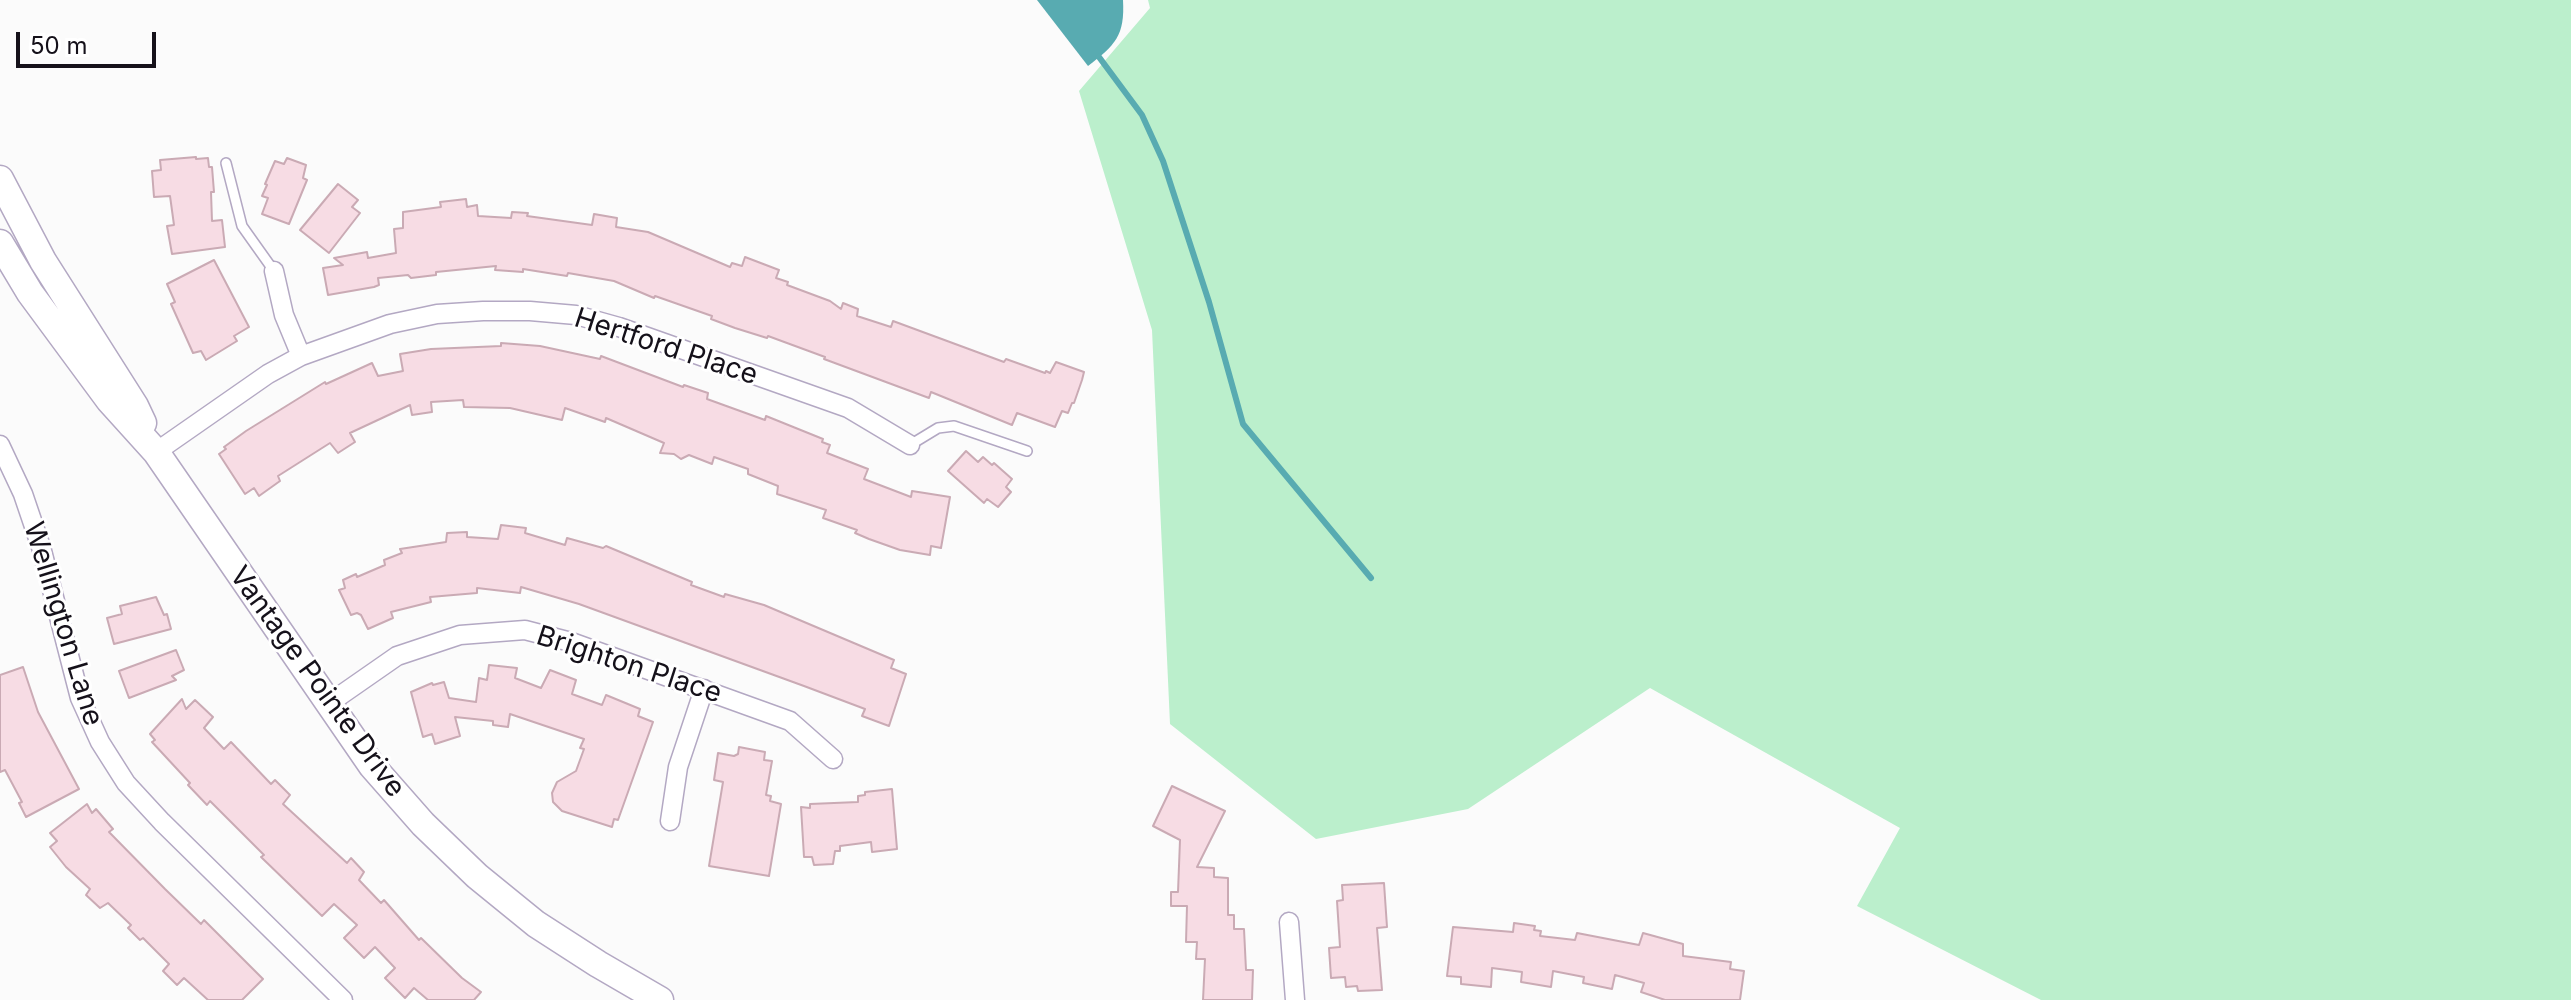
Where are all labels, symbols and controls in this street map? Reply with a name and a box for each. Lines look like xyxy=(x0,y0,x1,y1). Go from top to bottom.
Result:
scale bar xyxy=(20,16,160,66)
text: 50 m xyxy=(30,31,88,60)
street label: Hertford Place xyxy=(570,302,762,392)
street label: Wellington Lane xyxy=(16,518,110,730)
street label: Vantage Pointe Drive xyxy=(222,560,412,804)
street label: Brighton Place xyxy=(532,619,726,711)

